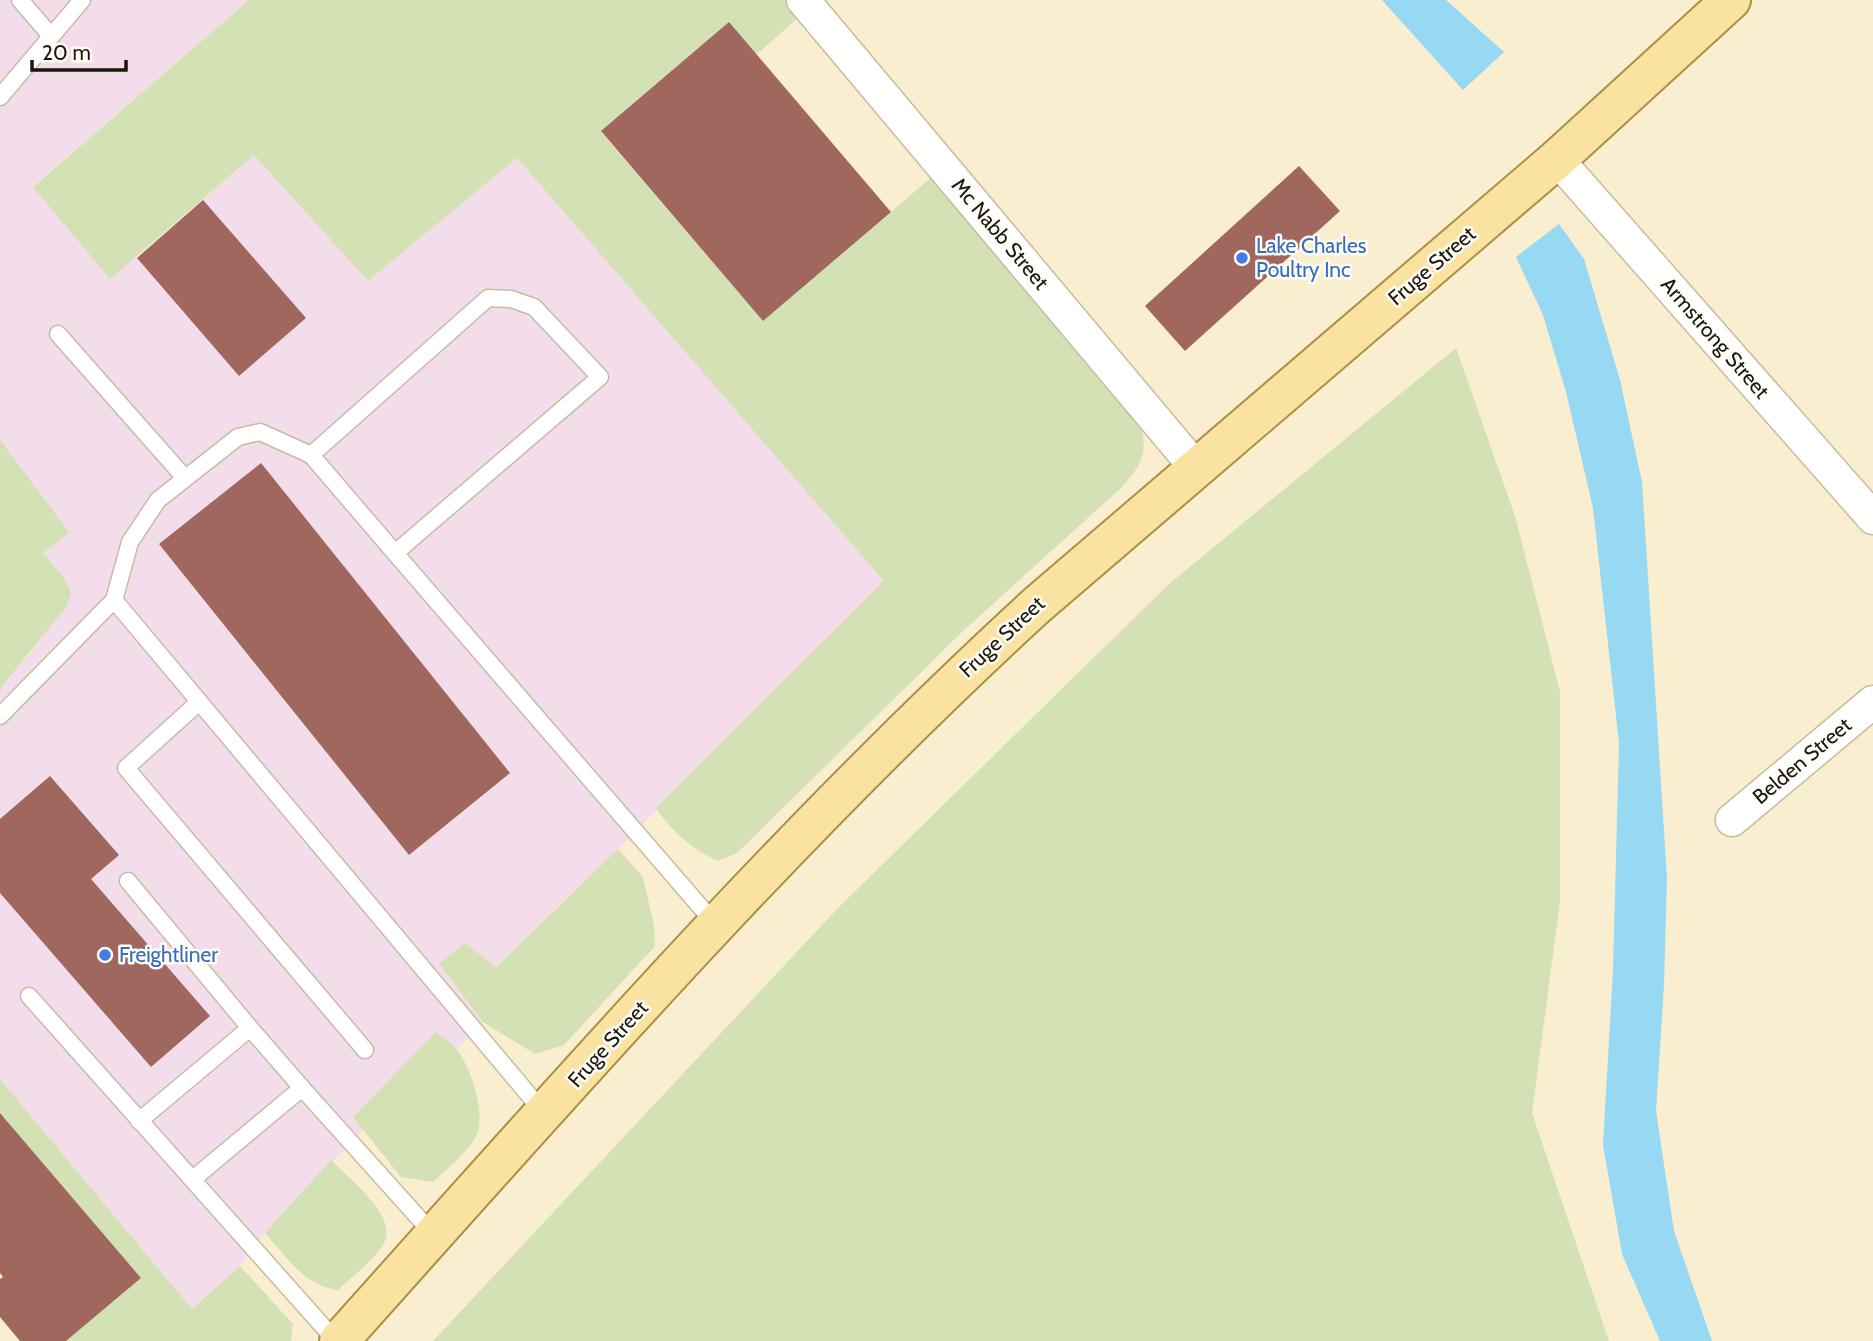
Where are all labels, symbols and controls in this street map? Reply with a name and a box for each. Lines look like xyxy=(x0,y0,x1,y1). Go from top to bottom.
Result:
scale bar xyxy=(32,28,126,72)
text: 20 m xyxy=(42,40,91,65)
street label: Mc Nabb Street xyxy=(947,173,1054,294)
street label: Fruge Street xyxy=(1383,221,1480,310)
place label: Lake Charles Poultry Inc xyxy=(1256,233,1367,282)
marker: Lake Charles Poultry Inc xyxy=(1234,250,1250,266)
street label: Armstrong Street xyxy=(1656,272,1775,403)
street label: Fruge Street xyxy=(954,591,1050,682)
street label: Belden Street xyxy=(1747,712,1856,809)
place label: Freightliner xyxy=(119,942,218,967)
marker: Freightliner xyxy=(97,947,113,963)
street label: Fruge Street xyxy=(562,995,653,1092)

